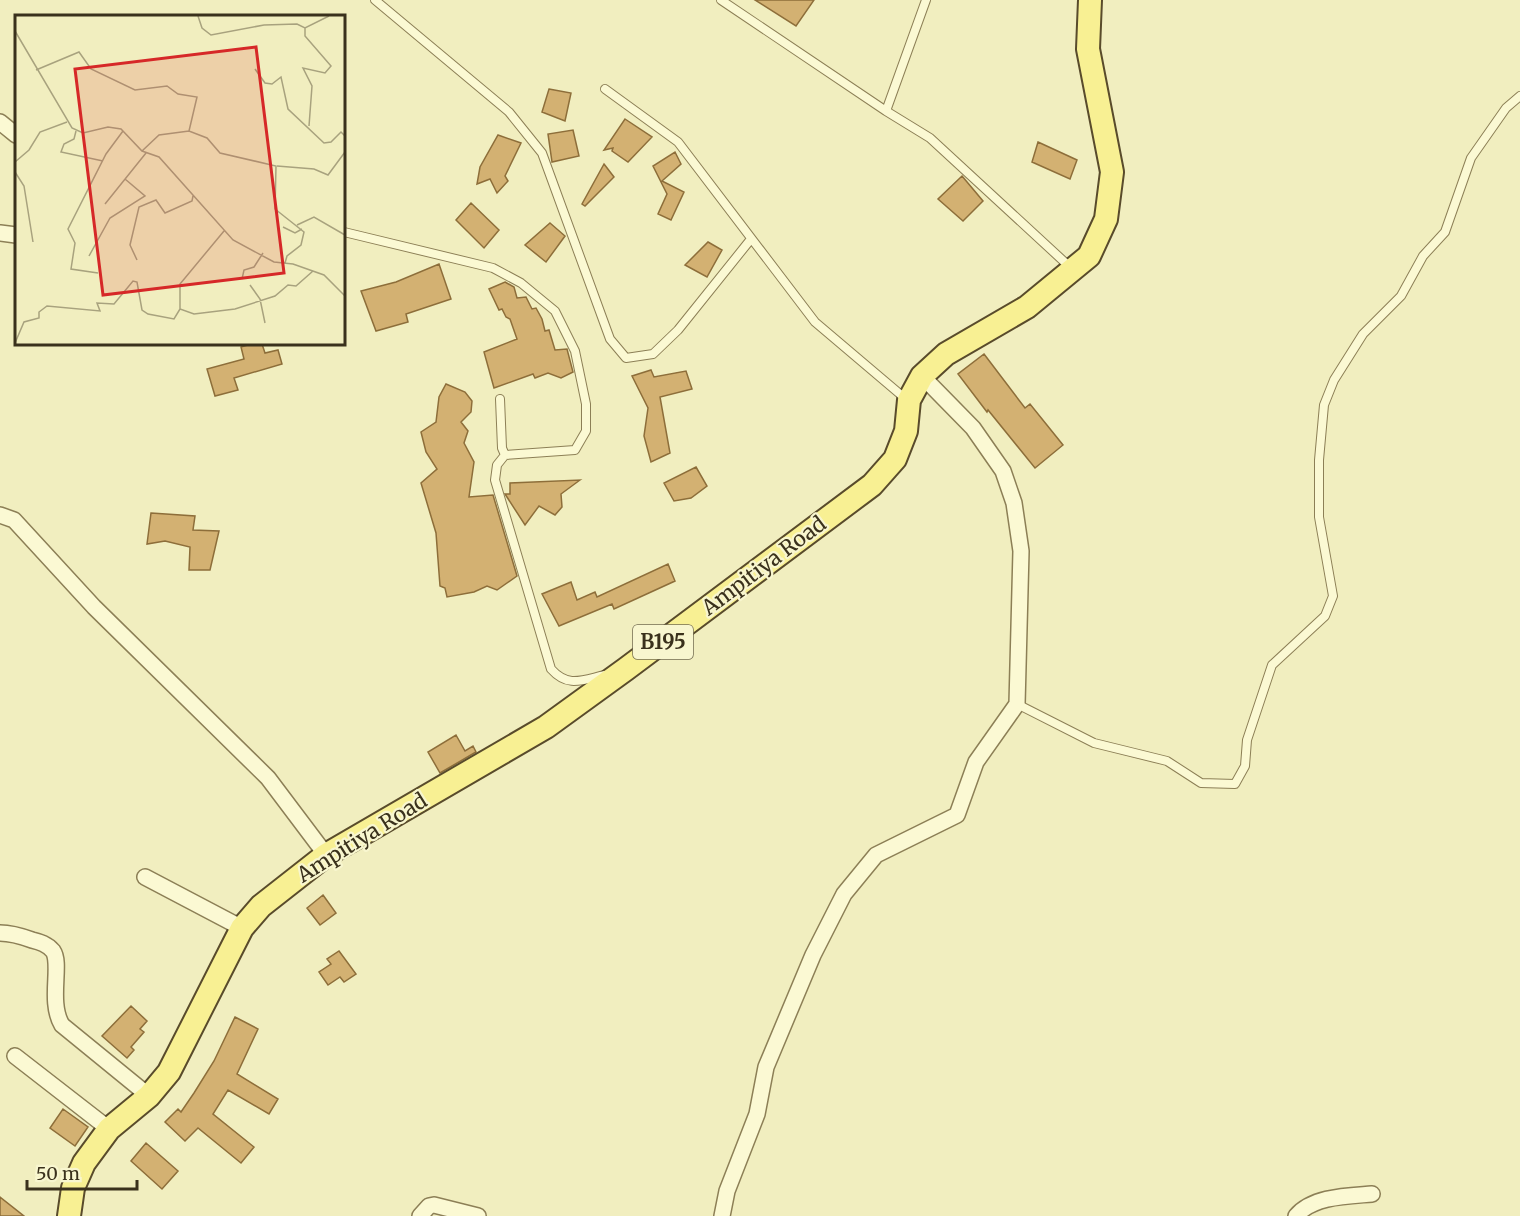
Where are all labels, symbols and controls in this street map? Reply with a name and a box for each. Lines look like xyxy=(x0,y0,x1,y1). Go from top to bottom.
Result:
inset map xyxy=(15,15,345,345)
street label: Ampitiya Road xyxy=(695,510,831,622)
road number: B195 xyxy=(633,625,693,659)
street label: Ampitiya Road xyxy=(291,787,432,889)
scale bar xyxy=(27,1153,136,1191)
text: 50 m xyxy=(36,1162,80,1185)

